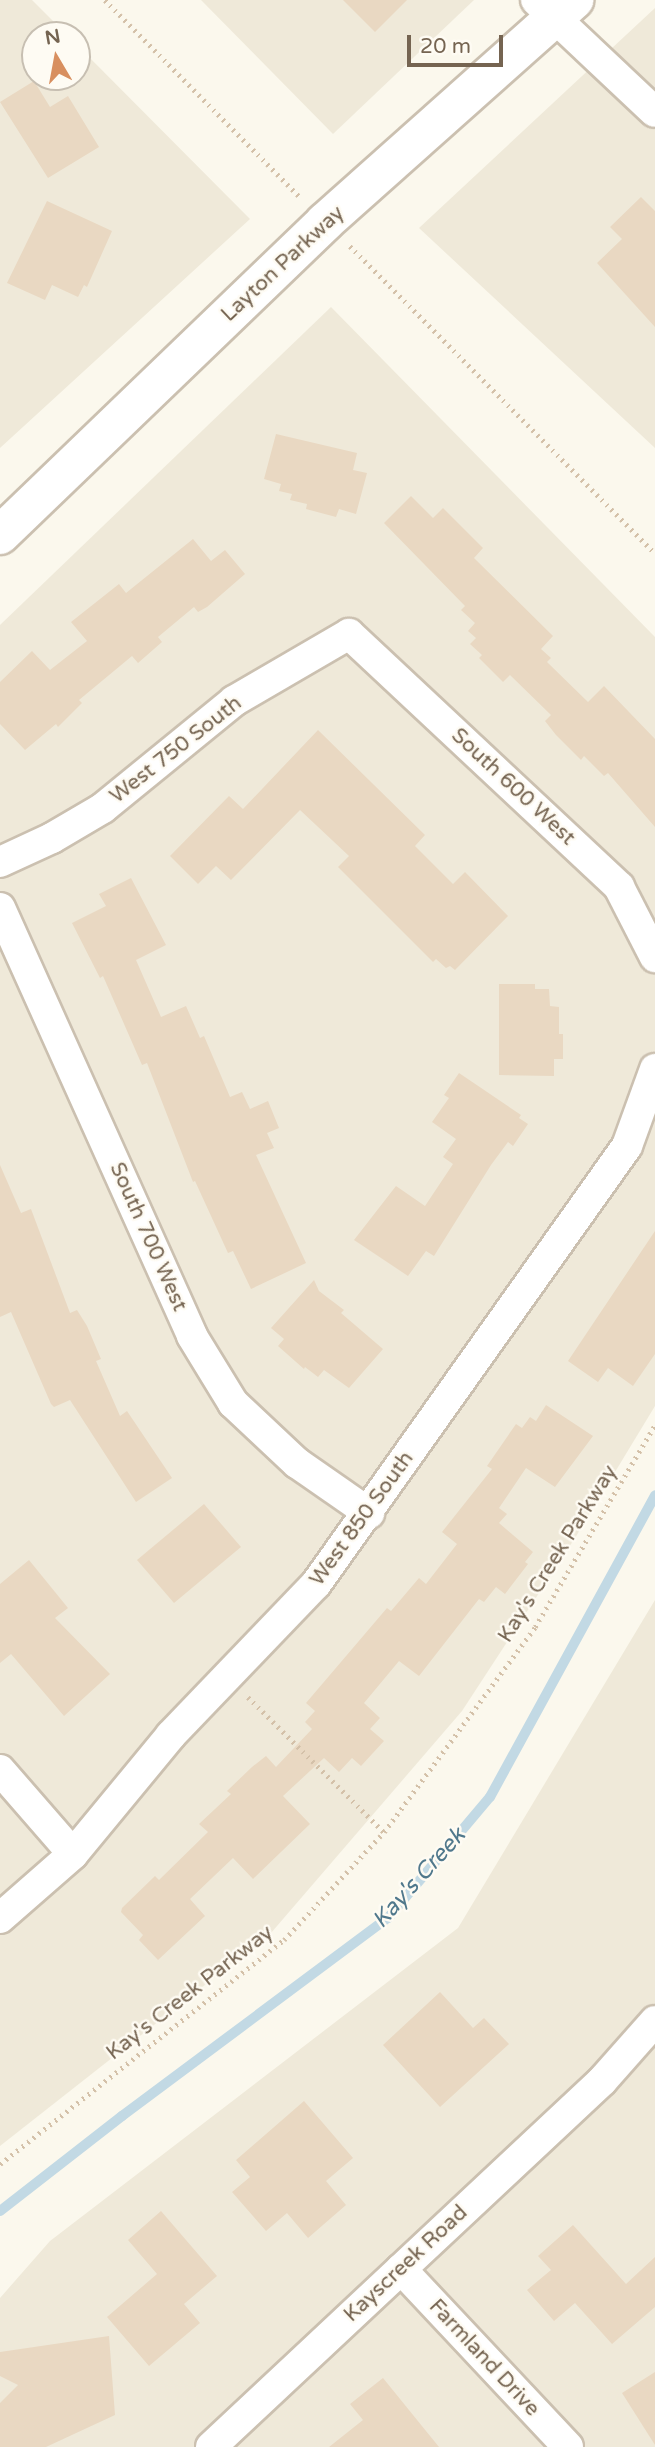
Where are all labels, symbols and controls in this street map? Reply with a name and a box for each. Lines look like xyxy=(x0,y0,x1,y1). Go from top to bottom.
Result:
north arrow xyxy=(21,21,91,91)
scale bar xyxy=(410,21,506,65)
text: N xyxy=(43,25,62,49)
text: 20 m xyxy=(420,34,471,59)
street label: Layton Parkway xyxy=(216,201,350,327)
street label: West 750 South xyxy=(105,691,247,809)
street label: South 600 West xyxy=(446,723,580,851)
street label: South 700 West xyxy=(104,1159,192,1315)
street label: West 850 South xyxy=(305,1447,419,1591)
street label: Kay's Creek Parkway xyxy=(493,1461,623,1647)
water label: Kay's Creek xyxy=(367,1822,471,1934)
street label: Kay's Creek Parkway xyxy=(102,1920,278,2066)
street label: Kayscreek Road xyxy=(339,2200,473,2328)
street label: Farmland Drive xyxy=(423,2294,545,2422)

